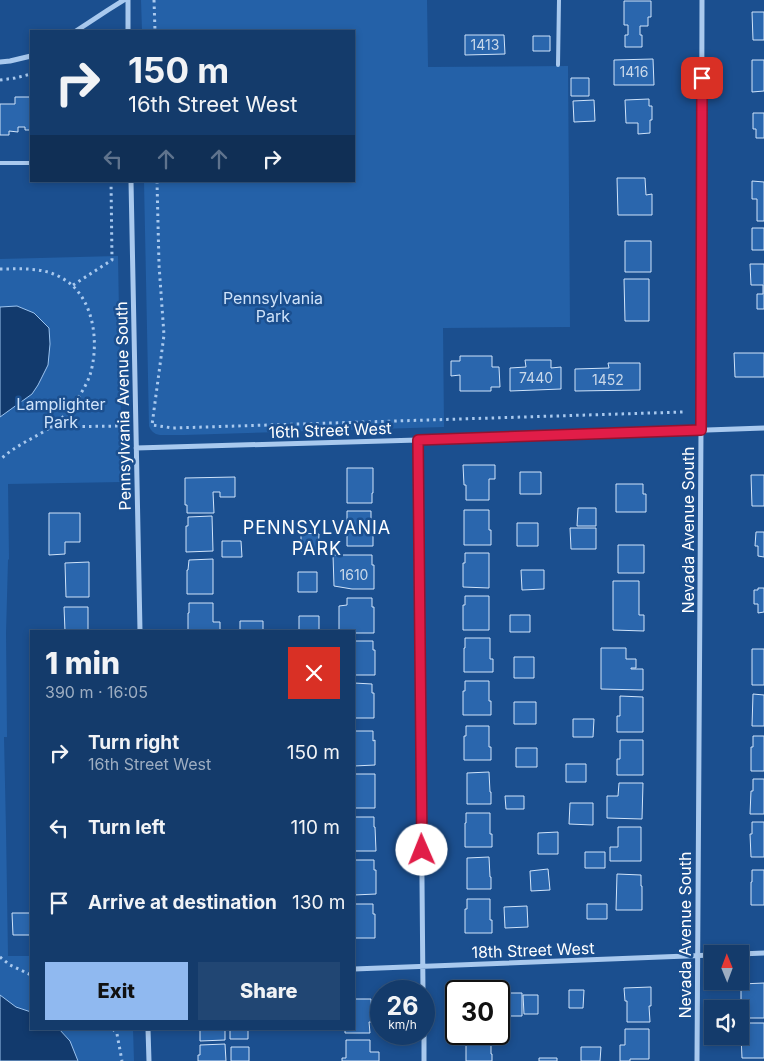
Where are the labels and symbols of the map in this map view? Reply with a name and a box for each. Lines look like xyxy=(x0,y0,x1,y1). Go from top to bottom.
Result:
house number: 1413 xyxy=(471,36,499,53)
pin xyxy=(681,57,723,99)
house number: 1416 xyxy=(620,63,648,80)
park label: Pennsylvania Park xyxy=(223,288,323,326)
street label: Pennsylvania Avenue South xyxy=(111,301,135,511)
house number: 7440 xyxy=(519,369,553,386)
house number: 1452 xyxy=(592,371,624,388)
park label: Lamplighter Park xyxy=(16,394,106,432)
street label: 16th Street West xyxy=(268,418,392,442)
street label: Nevada Avenue South xyxy=(678,447,698,613)
district label: PENNSYLVANIA PARK xyxy=(243,517,391,559)
house number: 1610 xyxy=(340,566,368,583)
position arrow xyxy=(395,823,447,875)
street label: Nevada Avenue South xyxy=(675,852,695,1018)
street label: 18th Street West xyxy=(471,938,595,962)
north arrow xyxy=(704,945,749,990)
speed limit sign: 30 xyxy=(445,980,510,1045)

